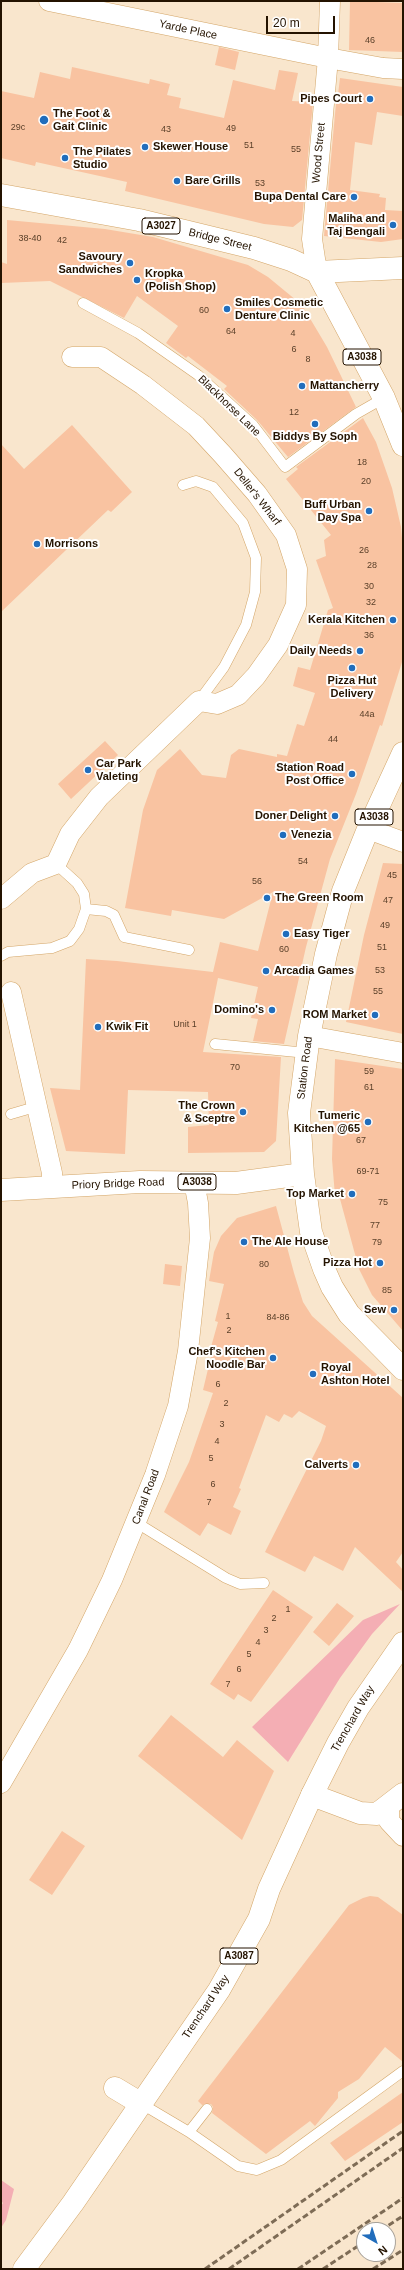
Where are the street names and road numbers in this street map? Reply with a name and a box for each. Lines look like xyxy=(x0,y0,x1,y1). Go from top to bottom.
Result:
street label: Yarde Place xyxy=(158,17,218,43)
street label: Wood Street xyxy=(310,122,328,184)
road number: A3027 xyxy=(142,218,180,234)
street label: Bridge Street xyxy=(187,226,253,254)
road number: A3038 xyxy=(343,349,381,365)
street label: Blackhorse Lane xyxy=(195,373,263,439)
street label: Deller's Wharf xyxy=(231,466,283,528)
road number: A3038 xyxy=(355,809,393,825)
street label: Station Road xyxy=(295,1036,315,1100)
road number: A3038 xyxy=(178,1174,216,1190)
street label: Priory Bridge Road xyxy=(71,1176,165,1192)
street label: Canal Road xyxy=(129,1468,163,1526)
street label: Trenchard Way xyxy=(329,1683,377,1755)
road number: A3087 xyxy=(220,1948,258,1964)
street label: Trenchard Way xyxy=(180,1972,232,2042)

